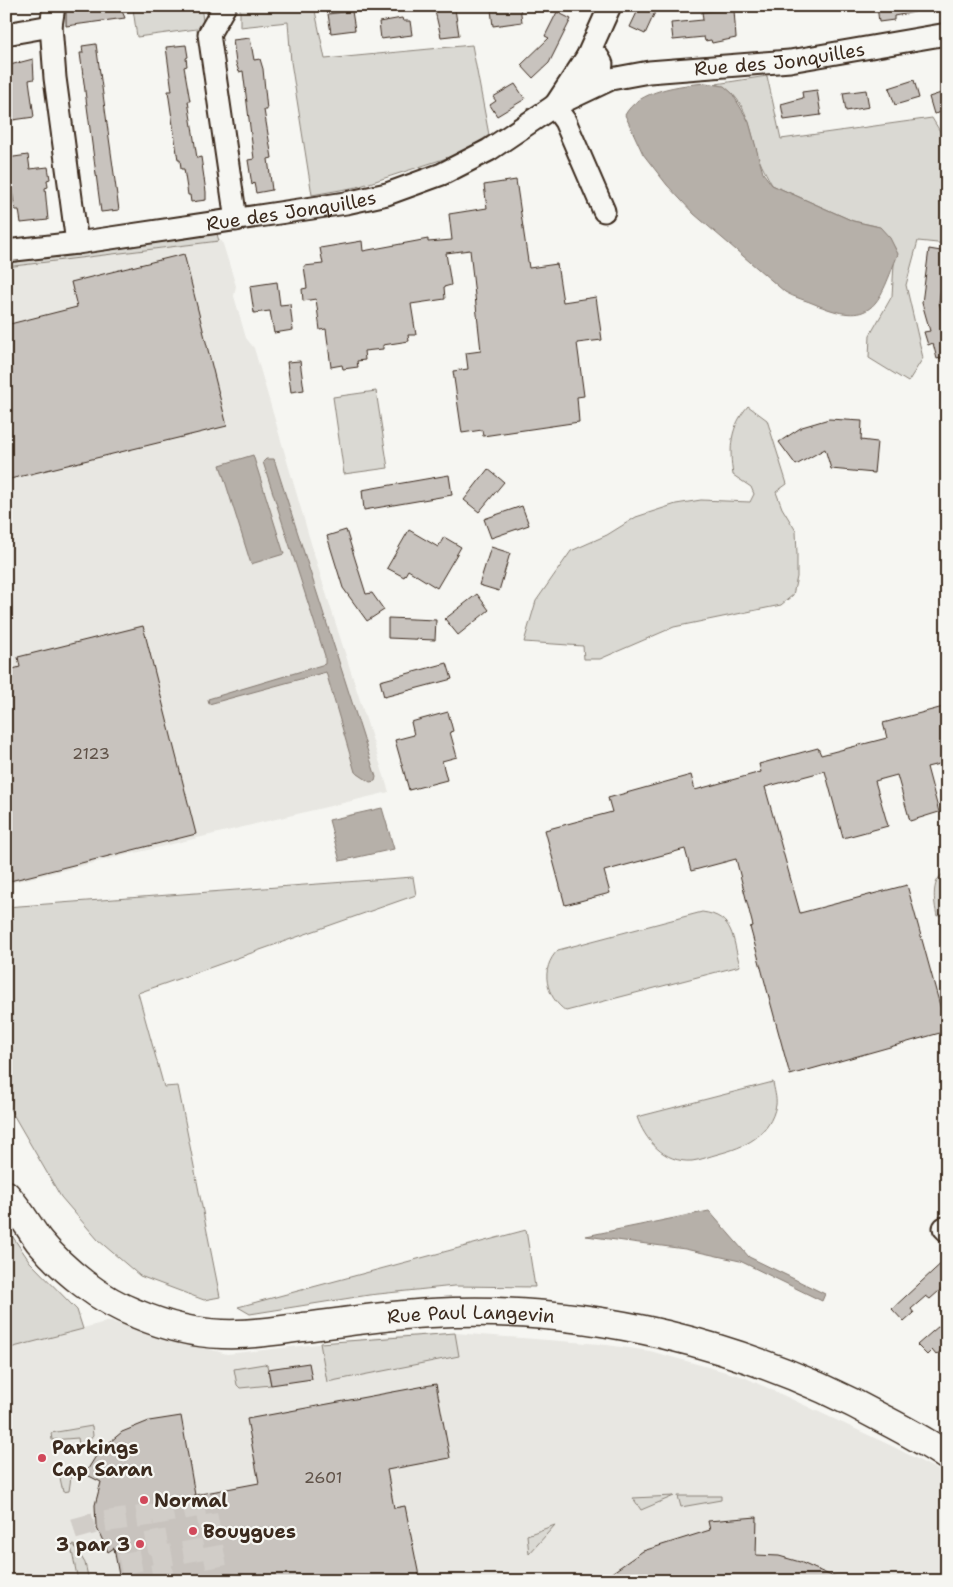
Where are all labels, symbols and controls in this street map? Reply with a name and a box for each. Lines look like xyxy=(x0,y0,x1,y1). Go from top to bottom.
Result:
street label: Rue des Jonquilles xyxy=(693,36,867,81)
street label: Rue des Jonquilles xyxy=(204,185,379,237)
house number: 2123 xyxy=(72,743,110,764)
street label: Rue Paul Langevin xyxy=(386,1300,556,1329)
place label: Parkings Cap Saran xyxy=(52,1435,153,1482)
marker: Parkings Cap Saran xyxy=(36,1452,48,1464)
house number: 2601 xyxy=(304,1467,342,1488)
place label: Normal xyxy=(154,1488,228,1513)
marker: Normal xyxy=(138,1494,150,1506)
place label: Bouygues xyxy=(203,1519,296,1544)
marker: Bouygues xyxy=(187,1525,199,1537)
place label: 3 par 3 xyxy=(56,1532,130,1557)
marker: 3 par 3 xyxy=(134,1538,146,1550)

